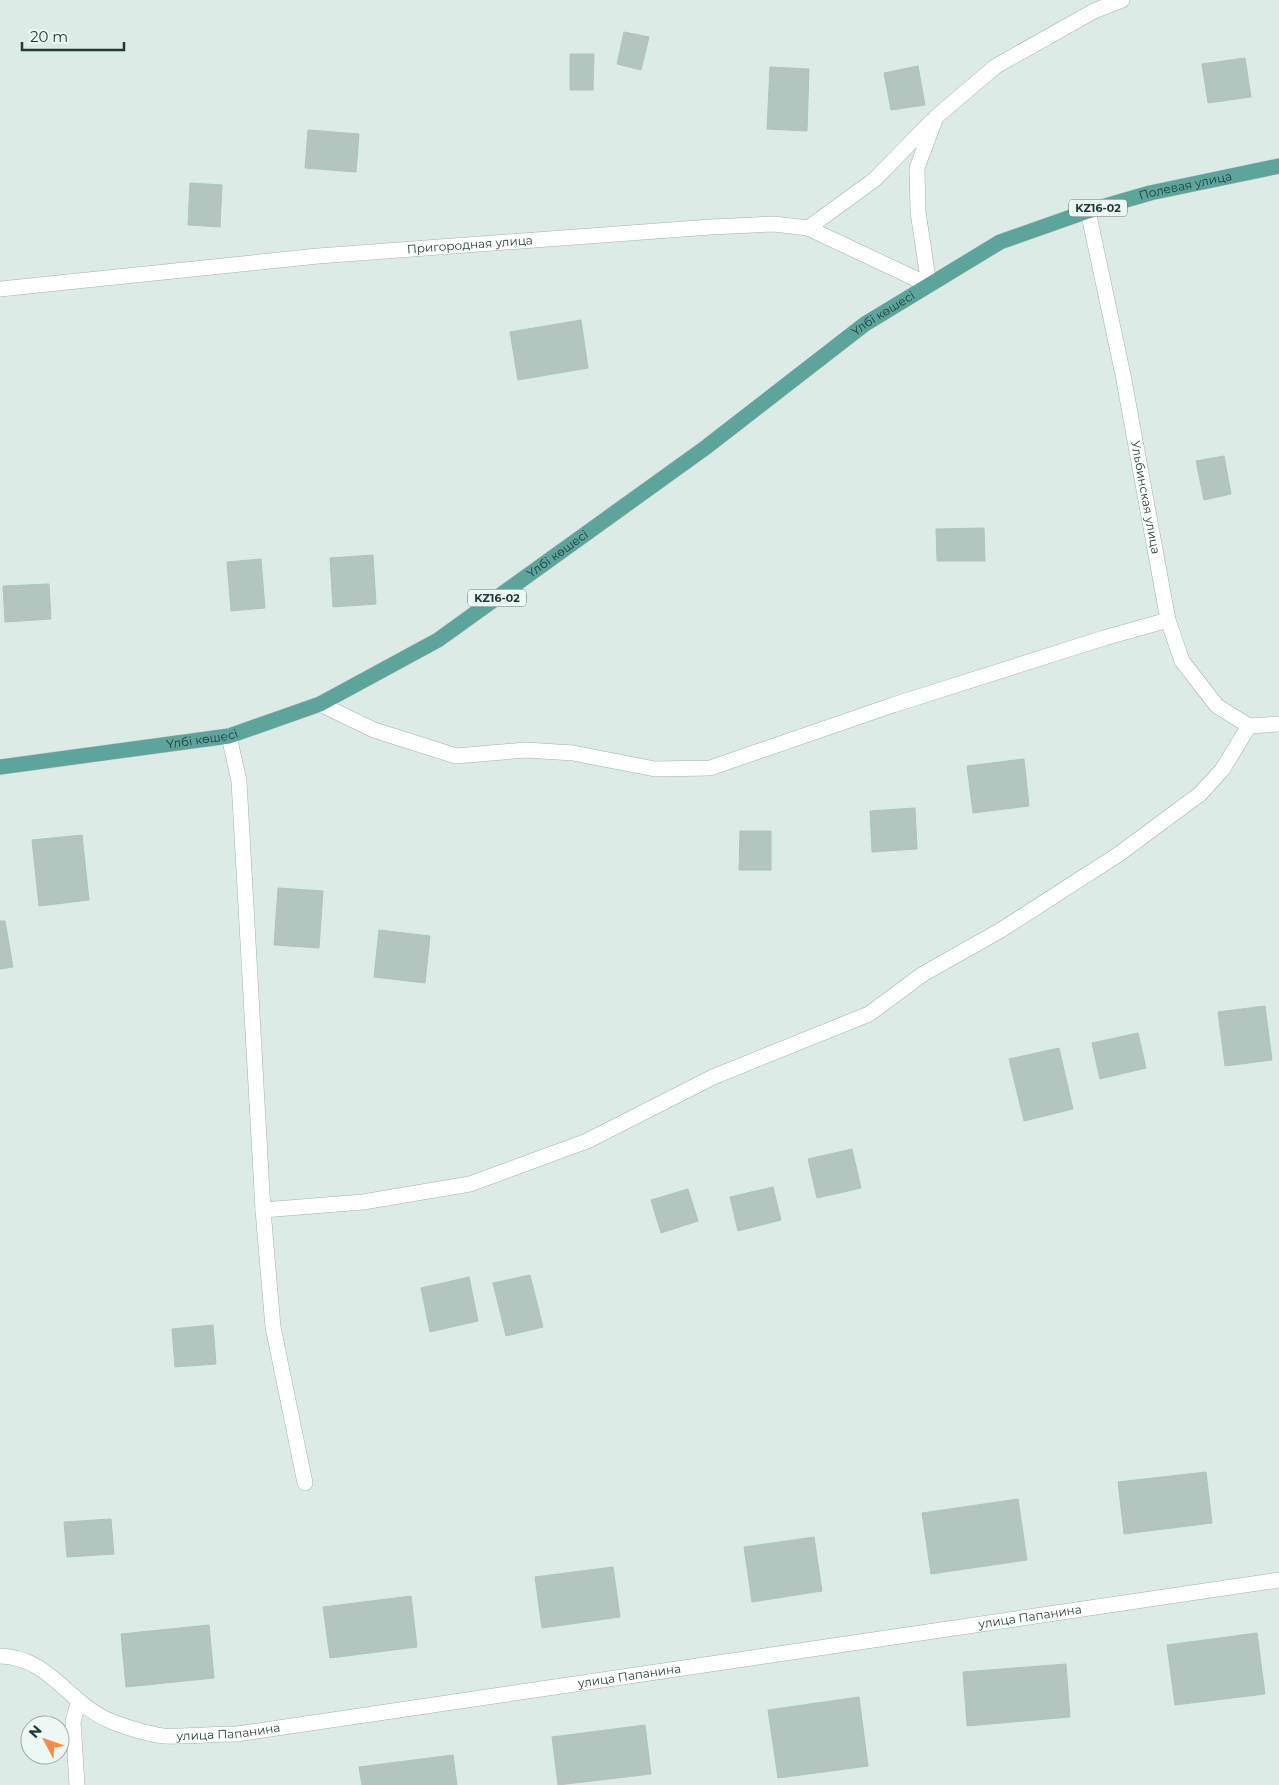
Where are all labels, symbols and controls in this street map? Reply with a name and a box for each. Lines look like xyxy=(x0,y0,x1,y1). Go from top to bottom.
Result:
scale bar xyxy=(22,20,125,52)
text: 20 m xyxy=(30,27,68,46)
street label: Полевая улица xyxy=(1137,168,1233,203)
road number: KZ16-02 xyxy=(1069,200,1127,217)
street label: Пригородная улица xyxy=(406,232,533,256)
street label: Үлбі көшесі xyxy=(848,288,917,339)
street label: Ульбинская улица xyxy=(1128,439,1164,555)
street label: Үлбі көшесі xyxy=(524,527,591,581)
road number: KZ16-02 xyxy=(468,590,526,606)
street label: Үлбі көшесі xyxy=(165,725,240,751)
street label: улица Папанина xyxy=(976,1601,1083,1631)
street label: улица Папанина xyxy=(576,1660,682,1691)
north arrow xyxy=(20,1715,70,1765)
street label: улица Папанина xyxy=(175,1720,281,1743)
text: N xyxy=(25,1721,46,1742)

